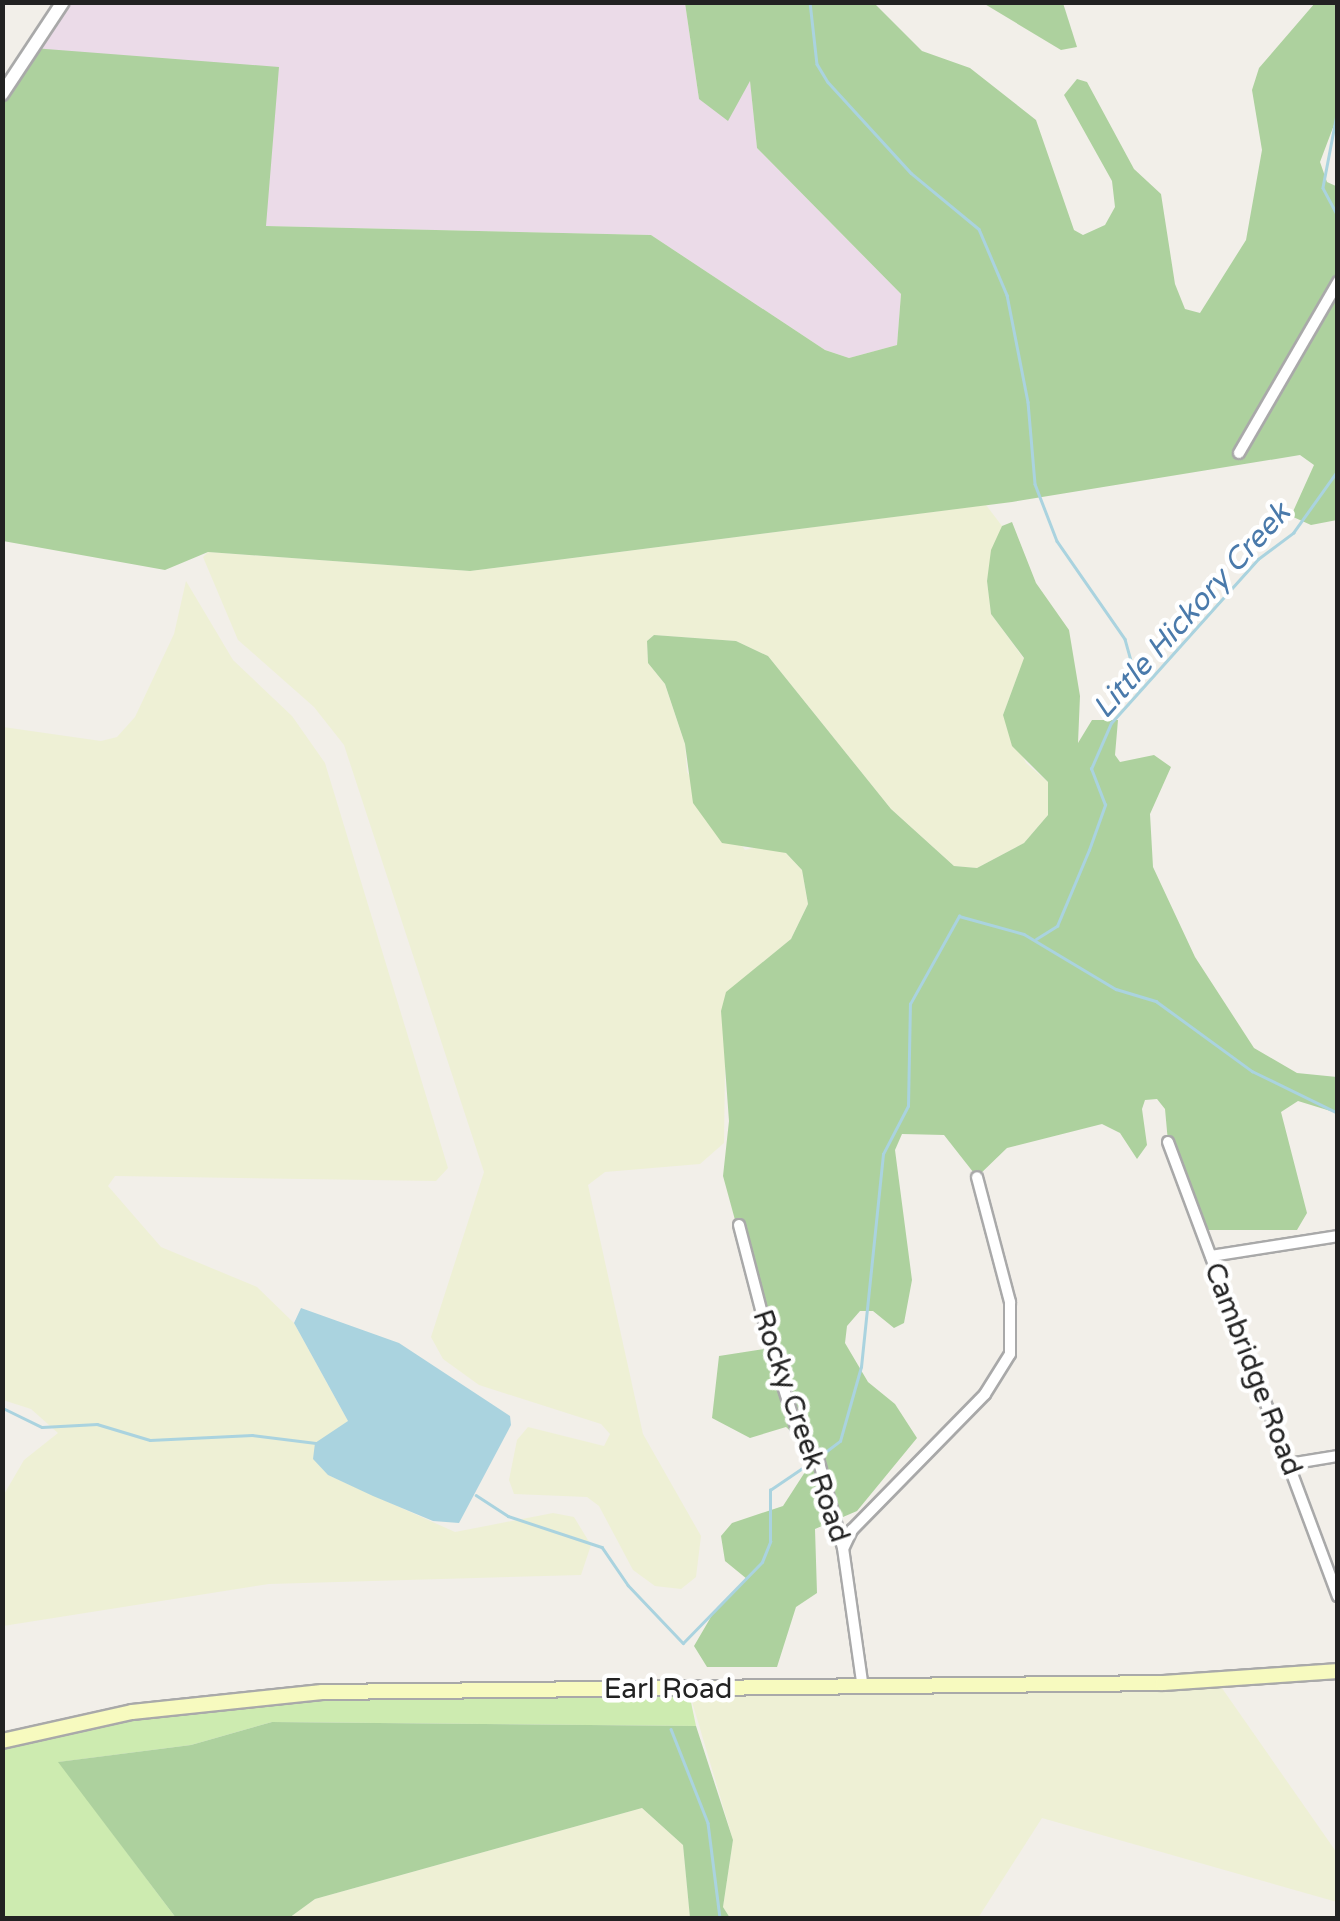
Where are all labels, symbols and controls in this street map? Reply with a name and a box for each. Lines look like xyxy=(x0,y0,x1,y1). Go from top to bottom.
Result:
water label: Little Hickory Creek xyxy=(1086,496,1298,726)
street label: Cambridge Road xyxy=(1197,1258,1309,1480)
street label: Rocky Creek Road xyxy=(745,1305,857,1547)
street label: Earl Road xyxy=(604,1672,732,1706)

